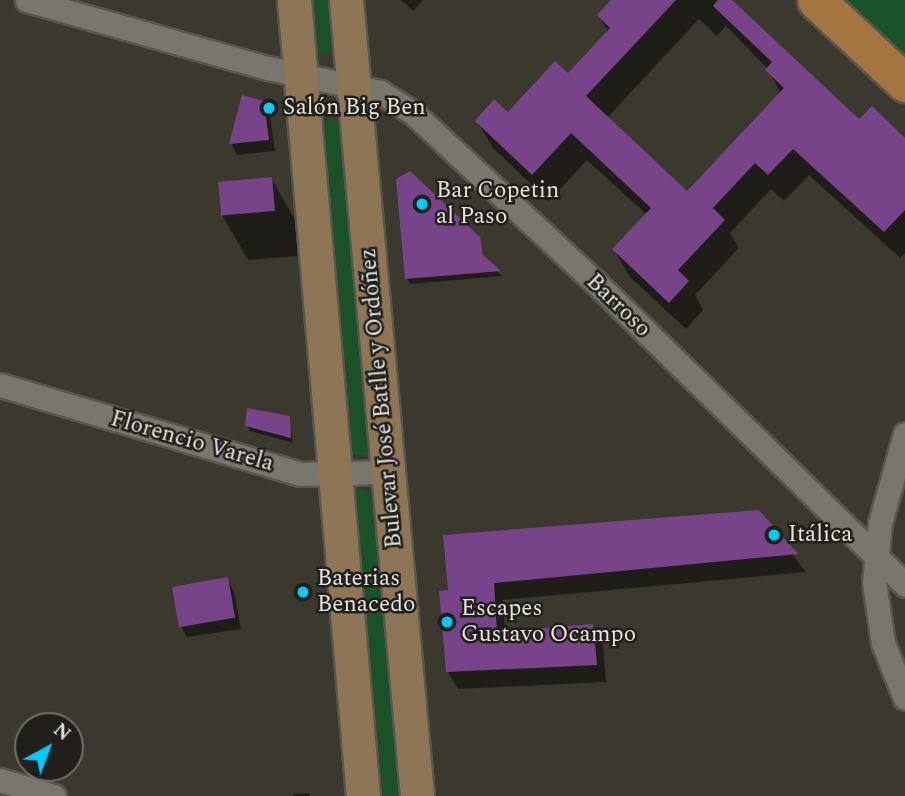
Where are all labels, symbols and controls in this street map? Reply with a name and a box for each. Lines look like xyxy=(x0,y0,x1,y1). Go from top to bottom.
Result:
place label: Salón Big Ben xyxy=(283,94,426,122)
marker: Salón Big Ben xyxy=(261,100,277,116)
place label: Bar Copetin al Paso xyxy=(436,177,559,231)
marker: Bar Copetin al Paso xyxy=(414,196,430,212)
street label: Bulevar José Batlle y Ordóñez xyxy=(355,247,409,549)
street label: Barroso xyxy=(580,268,656,344)
street label: Florencio Varela xyxy=(107,406,277,478)
place label: Itálica xyxy=(788,521,852,549)
marker: Itálica xyxy=(766,527,782,543)
place label: Baterias Benacedo xyxy=(317,565,415,619)
marker: Baterias Benacedo xyxy=(295,584,311,600)
place label: Escapes Gustavo Ocampo xyxy=(461,595,636,649)
marker: Escapes Gustavo Ocampo xyxy=(439,614,455,630)
north arrow xyxy=(14,712,84,782)
text: N xyxy=(46,716,77,748)

